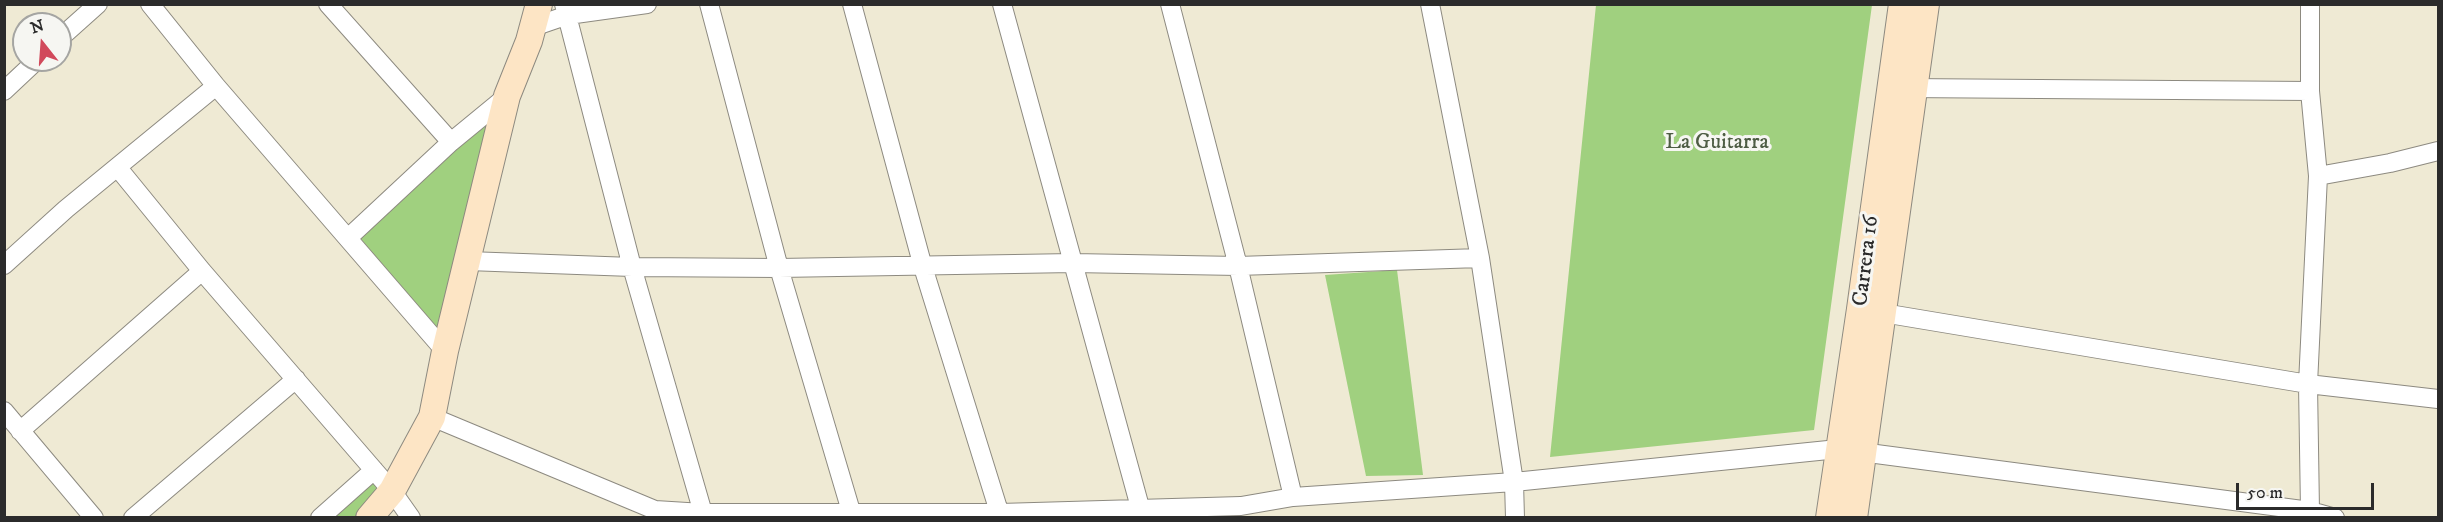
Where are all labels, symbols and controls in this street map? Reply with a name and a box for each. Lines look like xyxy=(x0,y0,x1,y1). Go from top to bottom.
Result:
north arrow xyxy=(12,12,72,72)
text: N xyxy=(28,15,47,38)
park label: La Guitarra xyxy=(1665,130,1769,156)
street label: Carrera 16 xyxy=(1848,214,1886,308)
scale bar xyxy=(2239,471,2377,509)
text: 50 m xyxy=(2247,482,2283,504)

